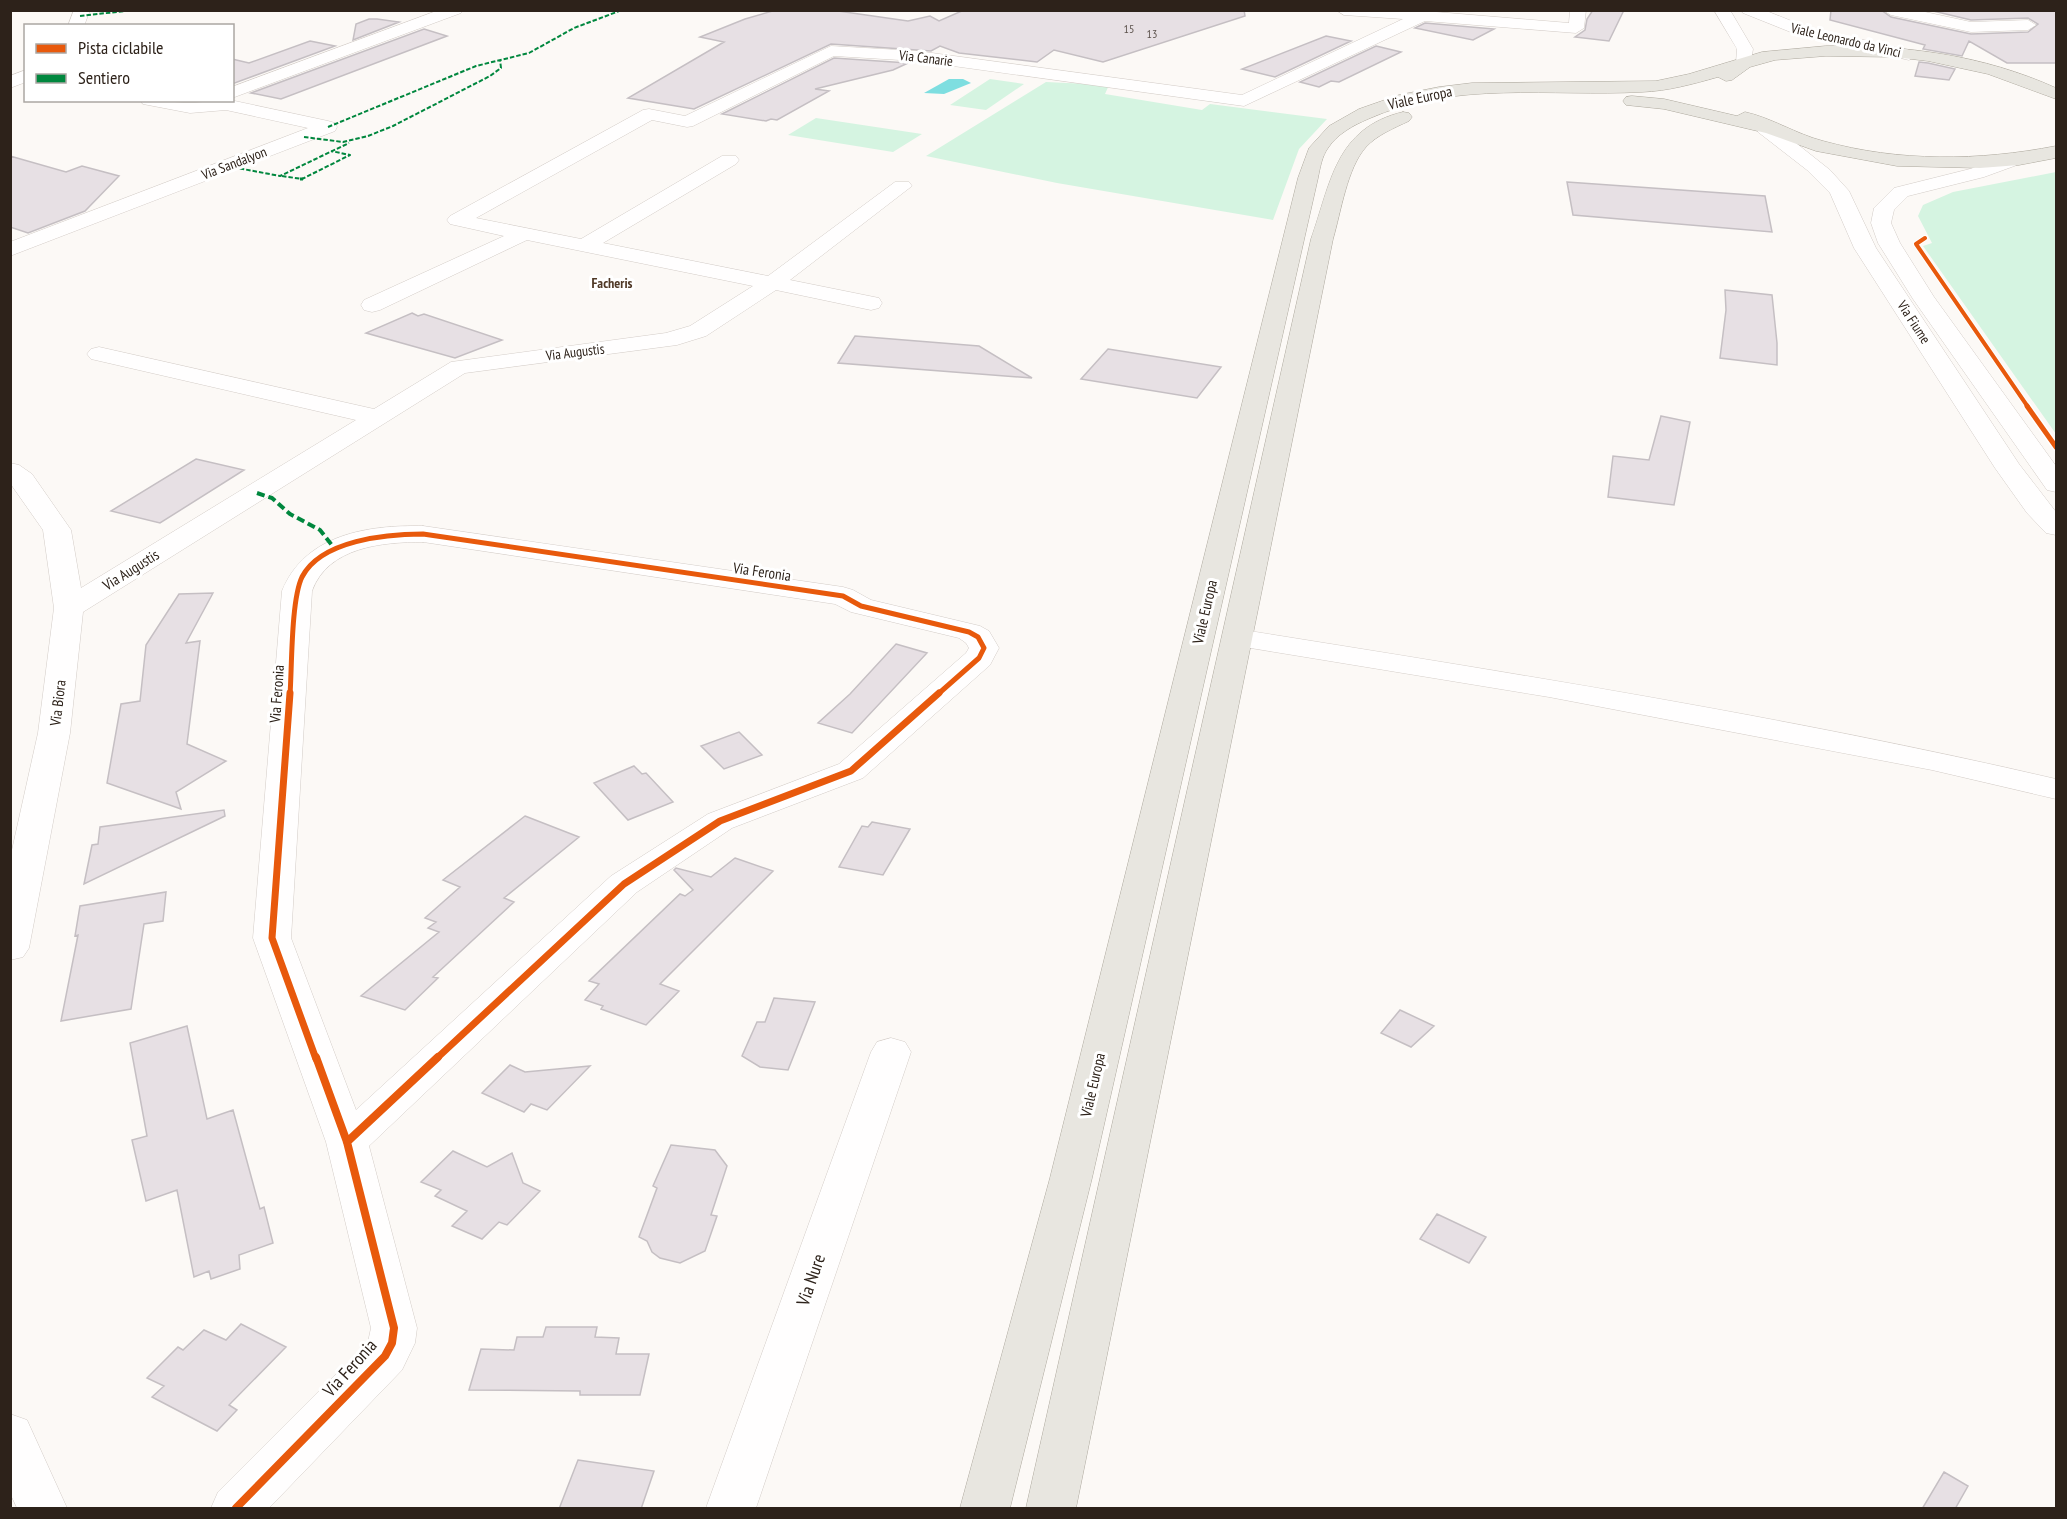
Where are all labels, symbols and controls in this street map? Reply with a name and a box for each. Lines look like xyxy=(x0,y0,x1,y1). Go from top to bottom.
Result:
street label: Viale Leonardo da Vinci xyxy=(1788,18,1903,61)
house number: 15 xyxy=(1124,21,1134,36)
legend xyxy=(24,24,234,102)
house number: 13 xyxy=(1147,26,1157,41)
text: Pista ciclabile xyxy=(78,36,164,59)
street label: Via Canarie xyxy=(897,46,954,70)
text: Sentiero xyxy=(78,66,130,89)
street label: Viale Europa xyxy=(1385,81,1454,114)
street label: Via Sandalyon xyxy=(198,142,269,184)
district label: Facheris xyxy=(592,274,633,292)
street label: Via Fiume xyxy=(1893,296,1935,347)
street label: Via Augustis xyxy=(544,339,606,365)
street label: Via Augustis xyxy=(98,545,163,595)
street label: Via Feronia xyxy=(731,558,792,585)
street label: Viale Europa xyxy=(1188,578,1221,647)
street label: Via Feronia xyxy=(265,664,288,725)
street label: Via Biora xyxy=(45,679,70,728)
street label: Viale Europa xyxy=(1076,1051,1109,1120)
street label: Via Nure xyxy=(791,1251,830,1310)
street label: Via Feronia xyxy=(317,1334,382,1402)

